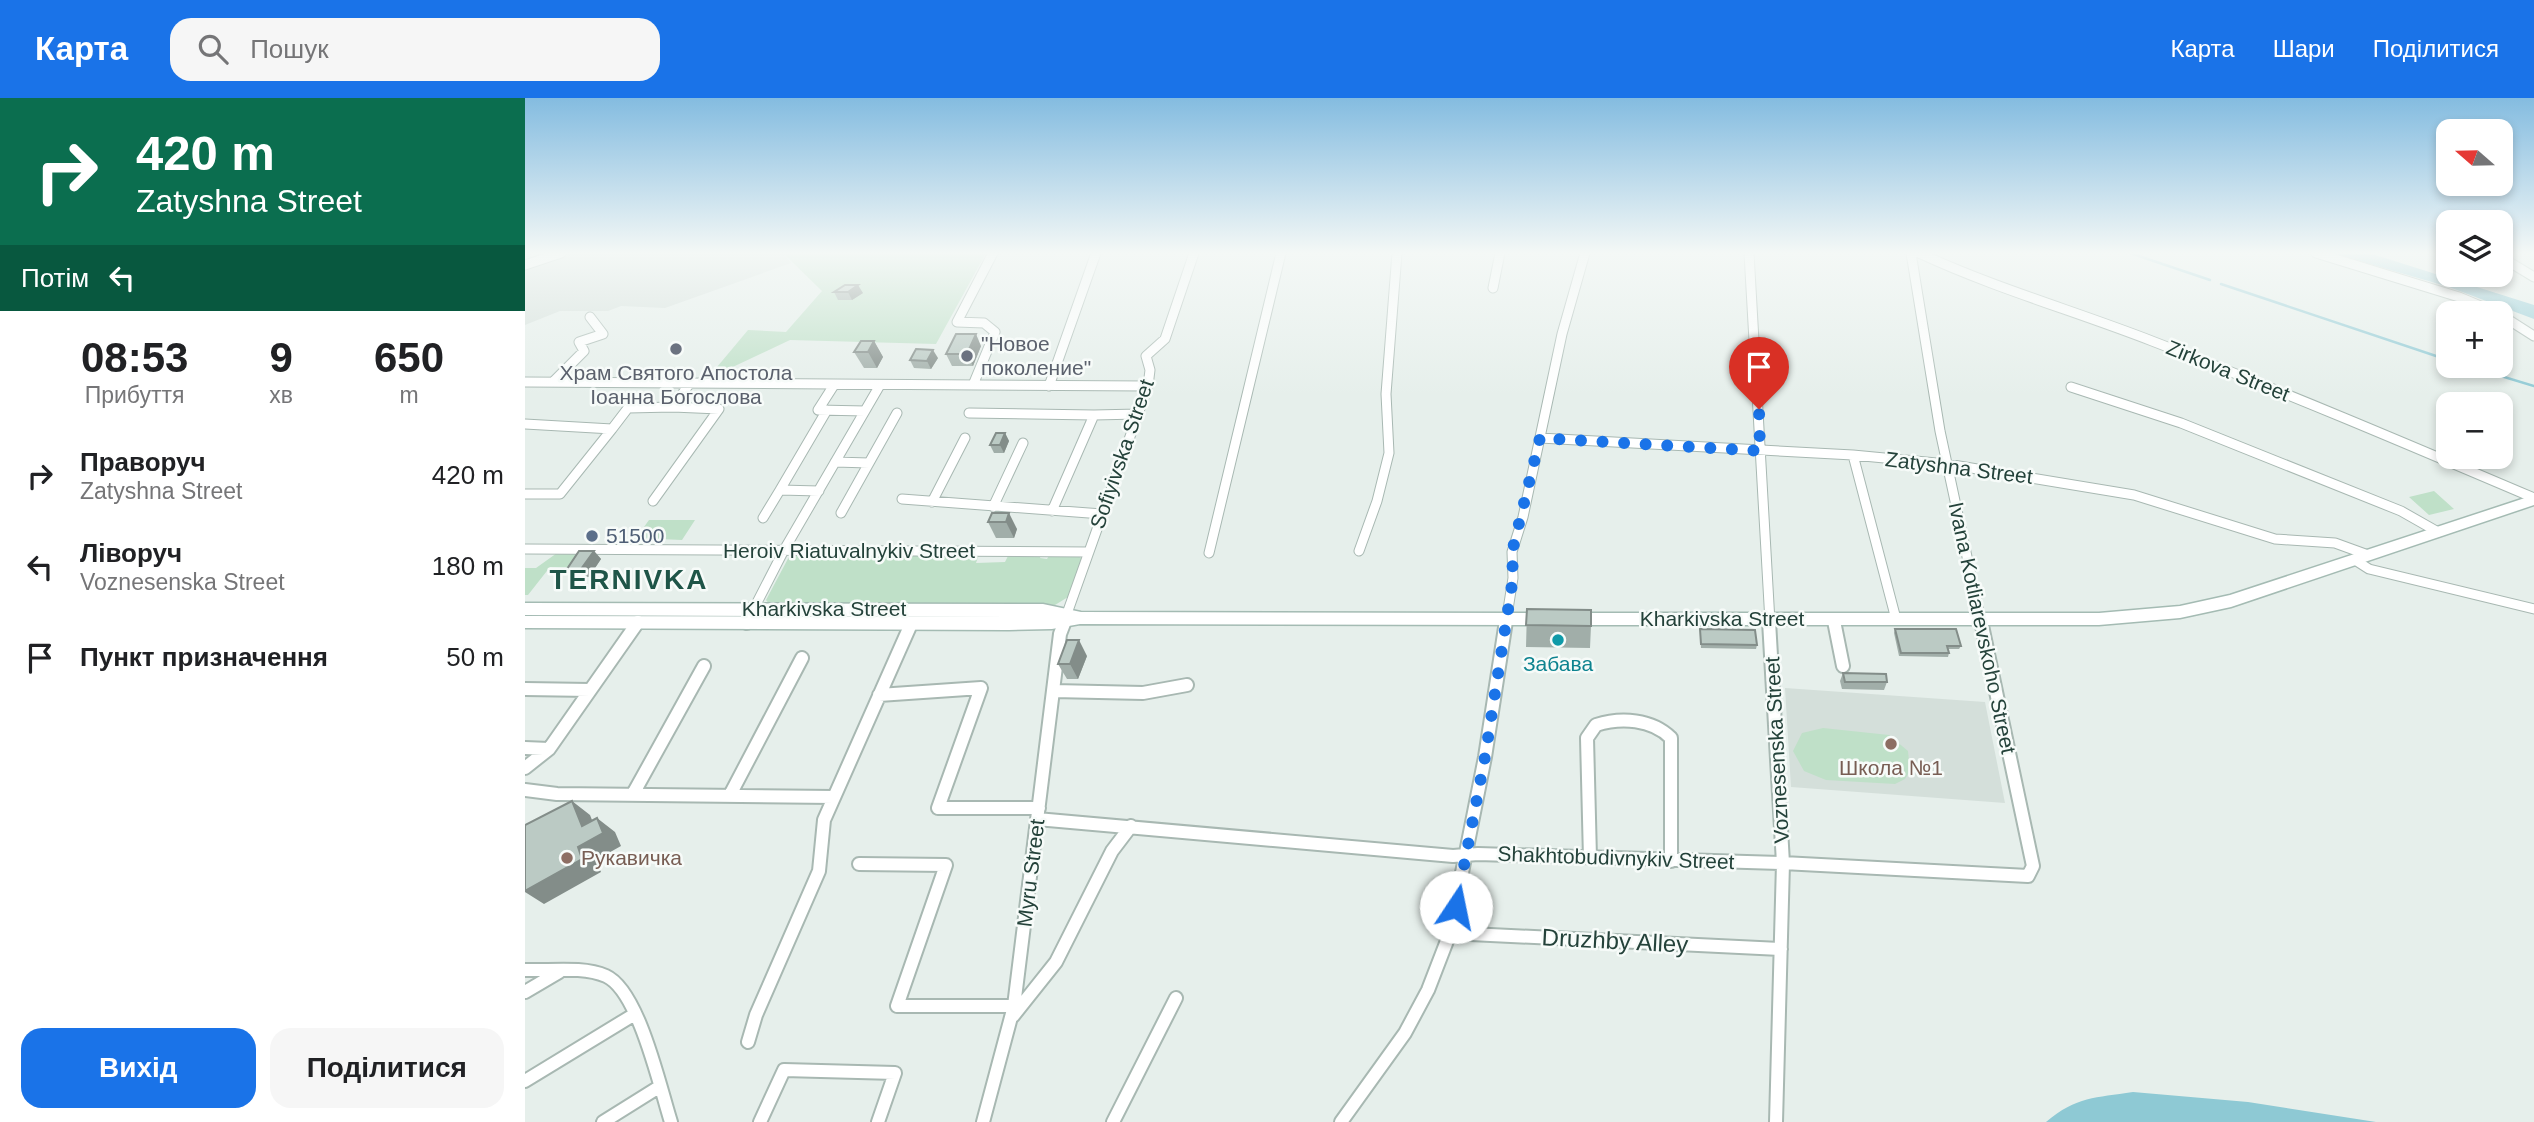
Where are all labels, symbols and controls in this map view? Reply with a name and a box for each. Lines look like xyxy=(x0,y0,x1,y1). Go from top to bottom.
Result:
search box xyxy=(170,18,660,81)
text: Карта xyxy=(35,30,128,67)
icon: search xyxy=(194,30,232,68)
text: Пошук xyxy=(250,34,329,64)
text: Карта xyxy=(2170,35,2235,62)
text: Шари xyxy=(2273,35,2335,62)
text: Поділитися xyxy=(2373,35,2499,62)
north arrow xyxy=(2436,119,2513,196)
map controls xyxy=(2436,119,2513,469)
icon: right xyxy=(21,126,112,217)
text: 420 m xyxy=(136,126,275,180)
text: Zatyshna Street xyxy=(136,183,362,219)
button: layers xyxy=(2436,210,2513,287)
icon: left xyxy=(103,259,141,297)
text: Потім xyxy=(21,263,89,293)
button: + xyxy=(2436,301,2513,378)
place label: "Новое поколение" xyxy=(981,332,1091,379)
text: 08:53 xyxy=(81,334,188,381)
text: 9 xyxy=(269,334,293,381)
text: 650 xyxy=(374,334,444,381)
street label: Zirkova Street xyxy=(2163,335,2293,406)
pin xyxy=(1729,337,1789,409)
marker: Храм Святого Апостола Іоанна Богослова xyxy=(668,341,684,357)
marker: "Новое поколение" xyxy=(959,348,975,364)
icon: arrive xyxy=(1740,348,1778,386)
place label: Храм Святого Апостола Іоанна Богослова xyxy=(560,361,793,408)
street label: Sofiyivska Street xyxy=(1085,376,1158,532)
text: Прибуття xyxy=(85,382,185,408)
text: хв xyxy=(269,382,293,408)
text: m xyxy=(399,382,419,408)
button: − xyxy=(2436,392,2513,469)
text: Праворуч xyxy=(80,447,206,477)
street label: Zatyshna Street xyxy=(1884,447,2034,488)
icon: right xyxy=(21,457,59,495)
text: 420 m xyxy=(432,460,504,490)
text: Zatyshna Street xyxy=(80,478,242,504)
street label: Ivana Kotliarevskoho Street xyxy=(1945,500,2020,756)
place label: 51500 xyxy=(606,524,664,547)
marker: 51500 xyxy=(584,528,600,544)
text: Ліворуч xyxy=(80,538,182,568)
street label: Heroiv Riatuvalnykiv Street xyxy=(723,539,975,562)
icon: left xyxy=(21,548,59,586)
text: 180 m xyxy=(432,551,504,581)
district label: TERNIVKA xyxy=(549,564,709,595)
text: Voznesenska Street xyxy=(80,569,285,595)
street label: Kharkivska Street xyxy=(742,597,906,620)
street label: Kharkivska Street xyxy=(1640,607,1804,630)
marker: Забава xyxy=(1550,632,1566,648)
icon: arrive xyxy=(21,639,59,677)
text: Пункт призначення xyxy=(80,642,328,672)
text: 50 m xyxy=(446,642,504,672)
place label: Забава xyxy=(1523,652,1593,675)
street label: Voznesenska Street xyxy=(1760,656,1793,844)
marker: Школа №1 xyxy=(1883,736,1899,752)
place label: Школа №1 xyxy=(1839,756,1943,779)
street label: Myru Street xyxy=(1012,818,1049,928)
street label: Shakhtobudivnykiv Street xyxy=(1497,842,1735,873)
place label: Рукавичка xyxy=(581,846,682,869)
marker: Рукавичка xyxy=(559,850,575,866)
position arrow xyxy=(1419,870,1493,944)
street label: Druzhby Alley xyxy=(1541,923,1689,958)
button: Вихід xyxy=(21,1028,256,1108)
button: Поділитися xyxy=(270,1028,504,1108)

